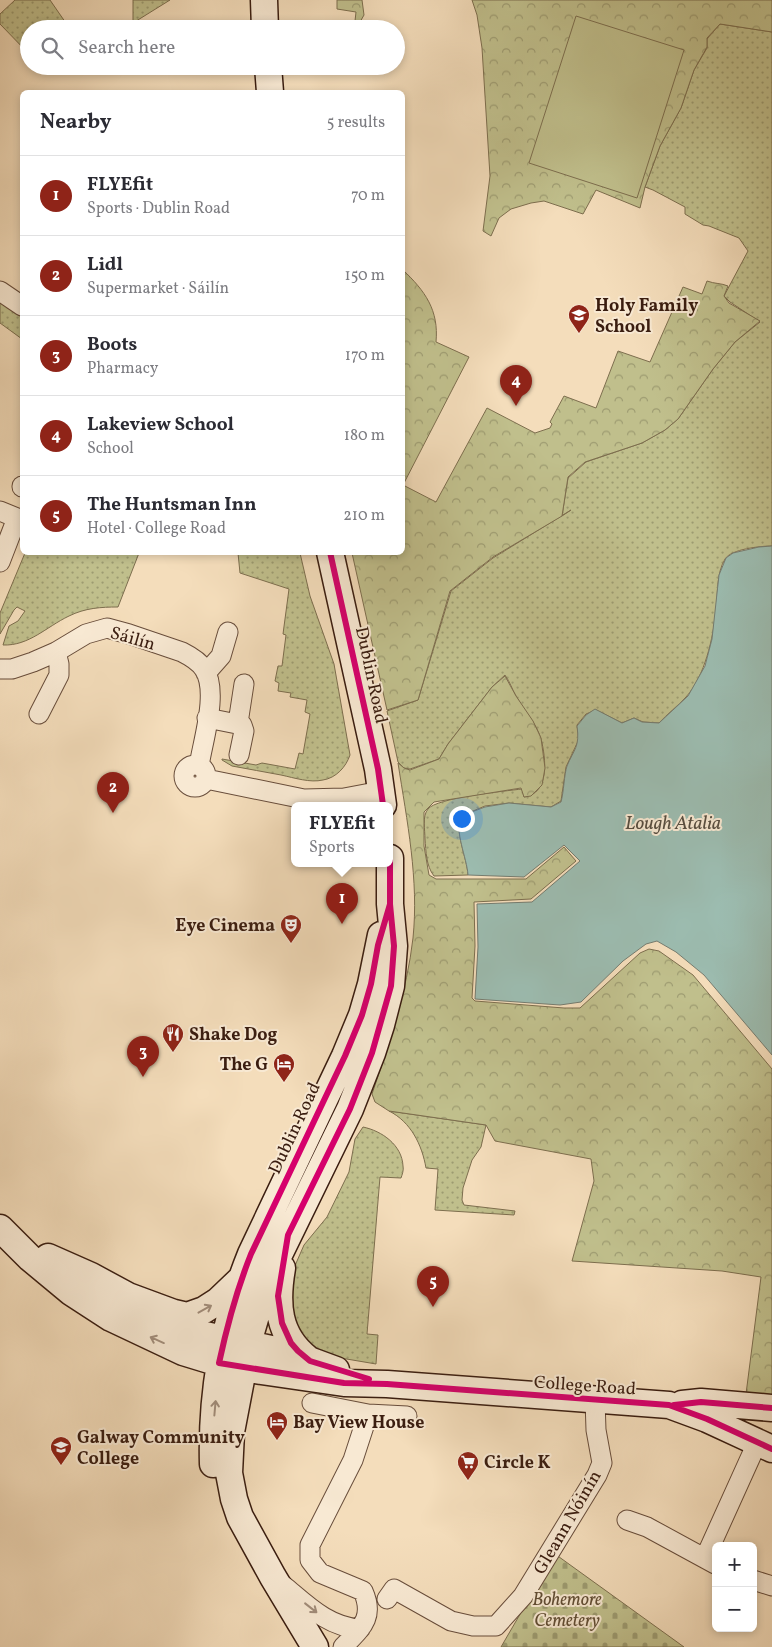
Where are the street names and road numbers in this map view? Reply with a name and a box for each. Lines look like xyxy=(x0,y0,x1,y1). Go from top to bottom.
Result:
street label: Sáilín xyxy=(107,621,158,658)
street label: Dublin Road xyxy=(348,624,393,726)
street label: Dublin Road xyxy=(263,1079,328,1179)
street label: College Road xyxy=(533,1370,637,1403)
street label: Gleann Nóinín xyxy=(528,1466,608,1579)

